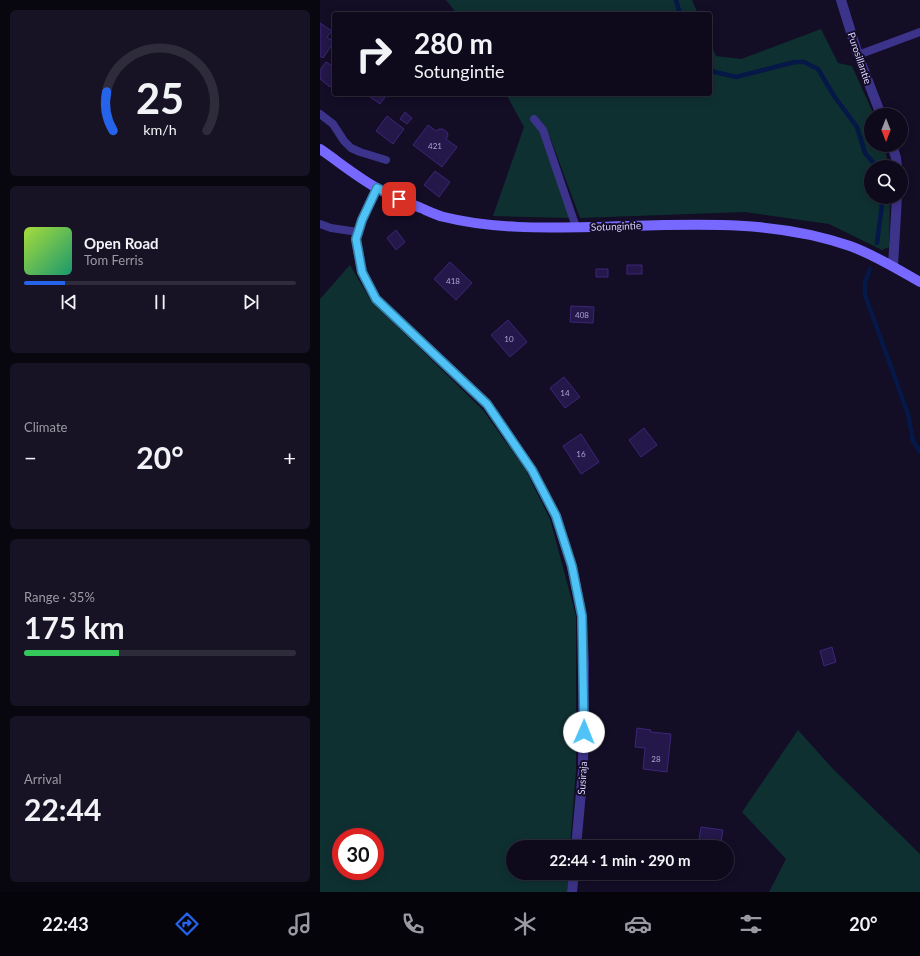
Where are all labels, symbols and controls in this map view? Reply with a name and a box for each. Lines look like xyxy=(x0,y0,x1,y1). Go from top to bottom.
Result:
text: 280 m xyxy=(414,26,493,60)
icon: right xyxy=(348,28,400,80)
street label: Purosillantie xyxy=(846,31,874,85)
text: Sotungintie xyxy=(414,60,504,82)
text: 25 xyxy=(136,73,184,123)
north arrow xyxy=(864,108,908,152)
map controls xyxy=(864,108,908,204)
text: km/h xyxy=(143,121,177,138)
house number: 421 xyxy=(428,141,442,151)
button: search xyxy=(864,160,908,204)
pin xyxy=(382,182,416,216)
icon: arrive xyxy=(388,188,410,210)
street label: Sotungintie xyxy=(591,219,641,233)
text: Open Road xyxy=(84,234,159,252)
text: Tom Ferris xyxy=(84,252,143,268)
house number: 418 xyxy=(446,276,460,286)
icon: previous xyxy=(58,291,80,313)
icon: pause xyxy=(149,291,171,313)
icon: next xyxy=(240,291,262,313)
house number: 408 xyxy=(575,310,589,320)
house number: 10 xyxy=(504,334,514,344)
house number: 14 xyxy=(560,388,570,398)
text: Climate xyxy=(24,419,67,435)
text: 20° xyxy=(136,439,184,475)
text: − xyxy=(24,444,37,471)
text: + xyxy=(283,444,296,471)
house number: 16 xyxy=(576,449,586,459)
text: Range · 35% xyxy=(24,589,95,605)
text: 175 km xyxy=(24,609,125,645)
position arrow xyxy=(563,711,605,753)
house number: 28 xyxy=(651,754,661,764)
street label: Susiraja xyxy=(575,761,589,795)
text: Arrival xyxy=(24,771,61,787)
text: 22:44 xyxy=(24,791,101,827)
speed limit sign: 30 xyxy=(332,828,384,880)
text: 22:44 · 1 min · 290 m xyxy=(550,851,690,869)
icon: directions xyxy=(173,910,201,938)
icon: music xyxy=(286,910,314,938)
icon: phone xyxy=(399,910,427,938)
icon: climate xyxy=(511,910,539,938)
icon: car xyxy=(624,910,652,938)
icon: filters xyxy=(737,910,765,938)
text: 22:43 xyxy=(42,913,89,935)
text: 20° xyxy=(849,913,878,935)

